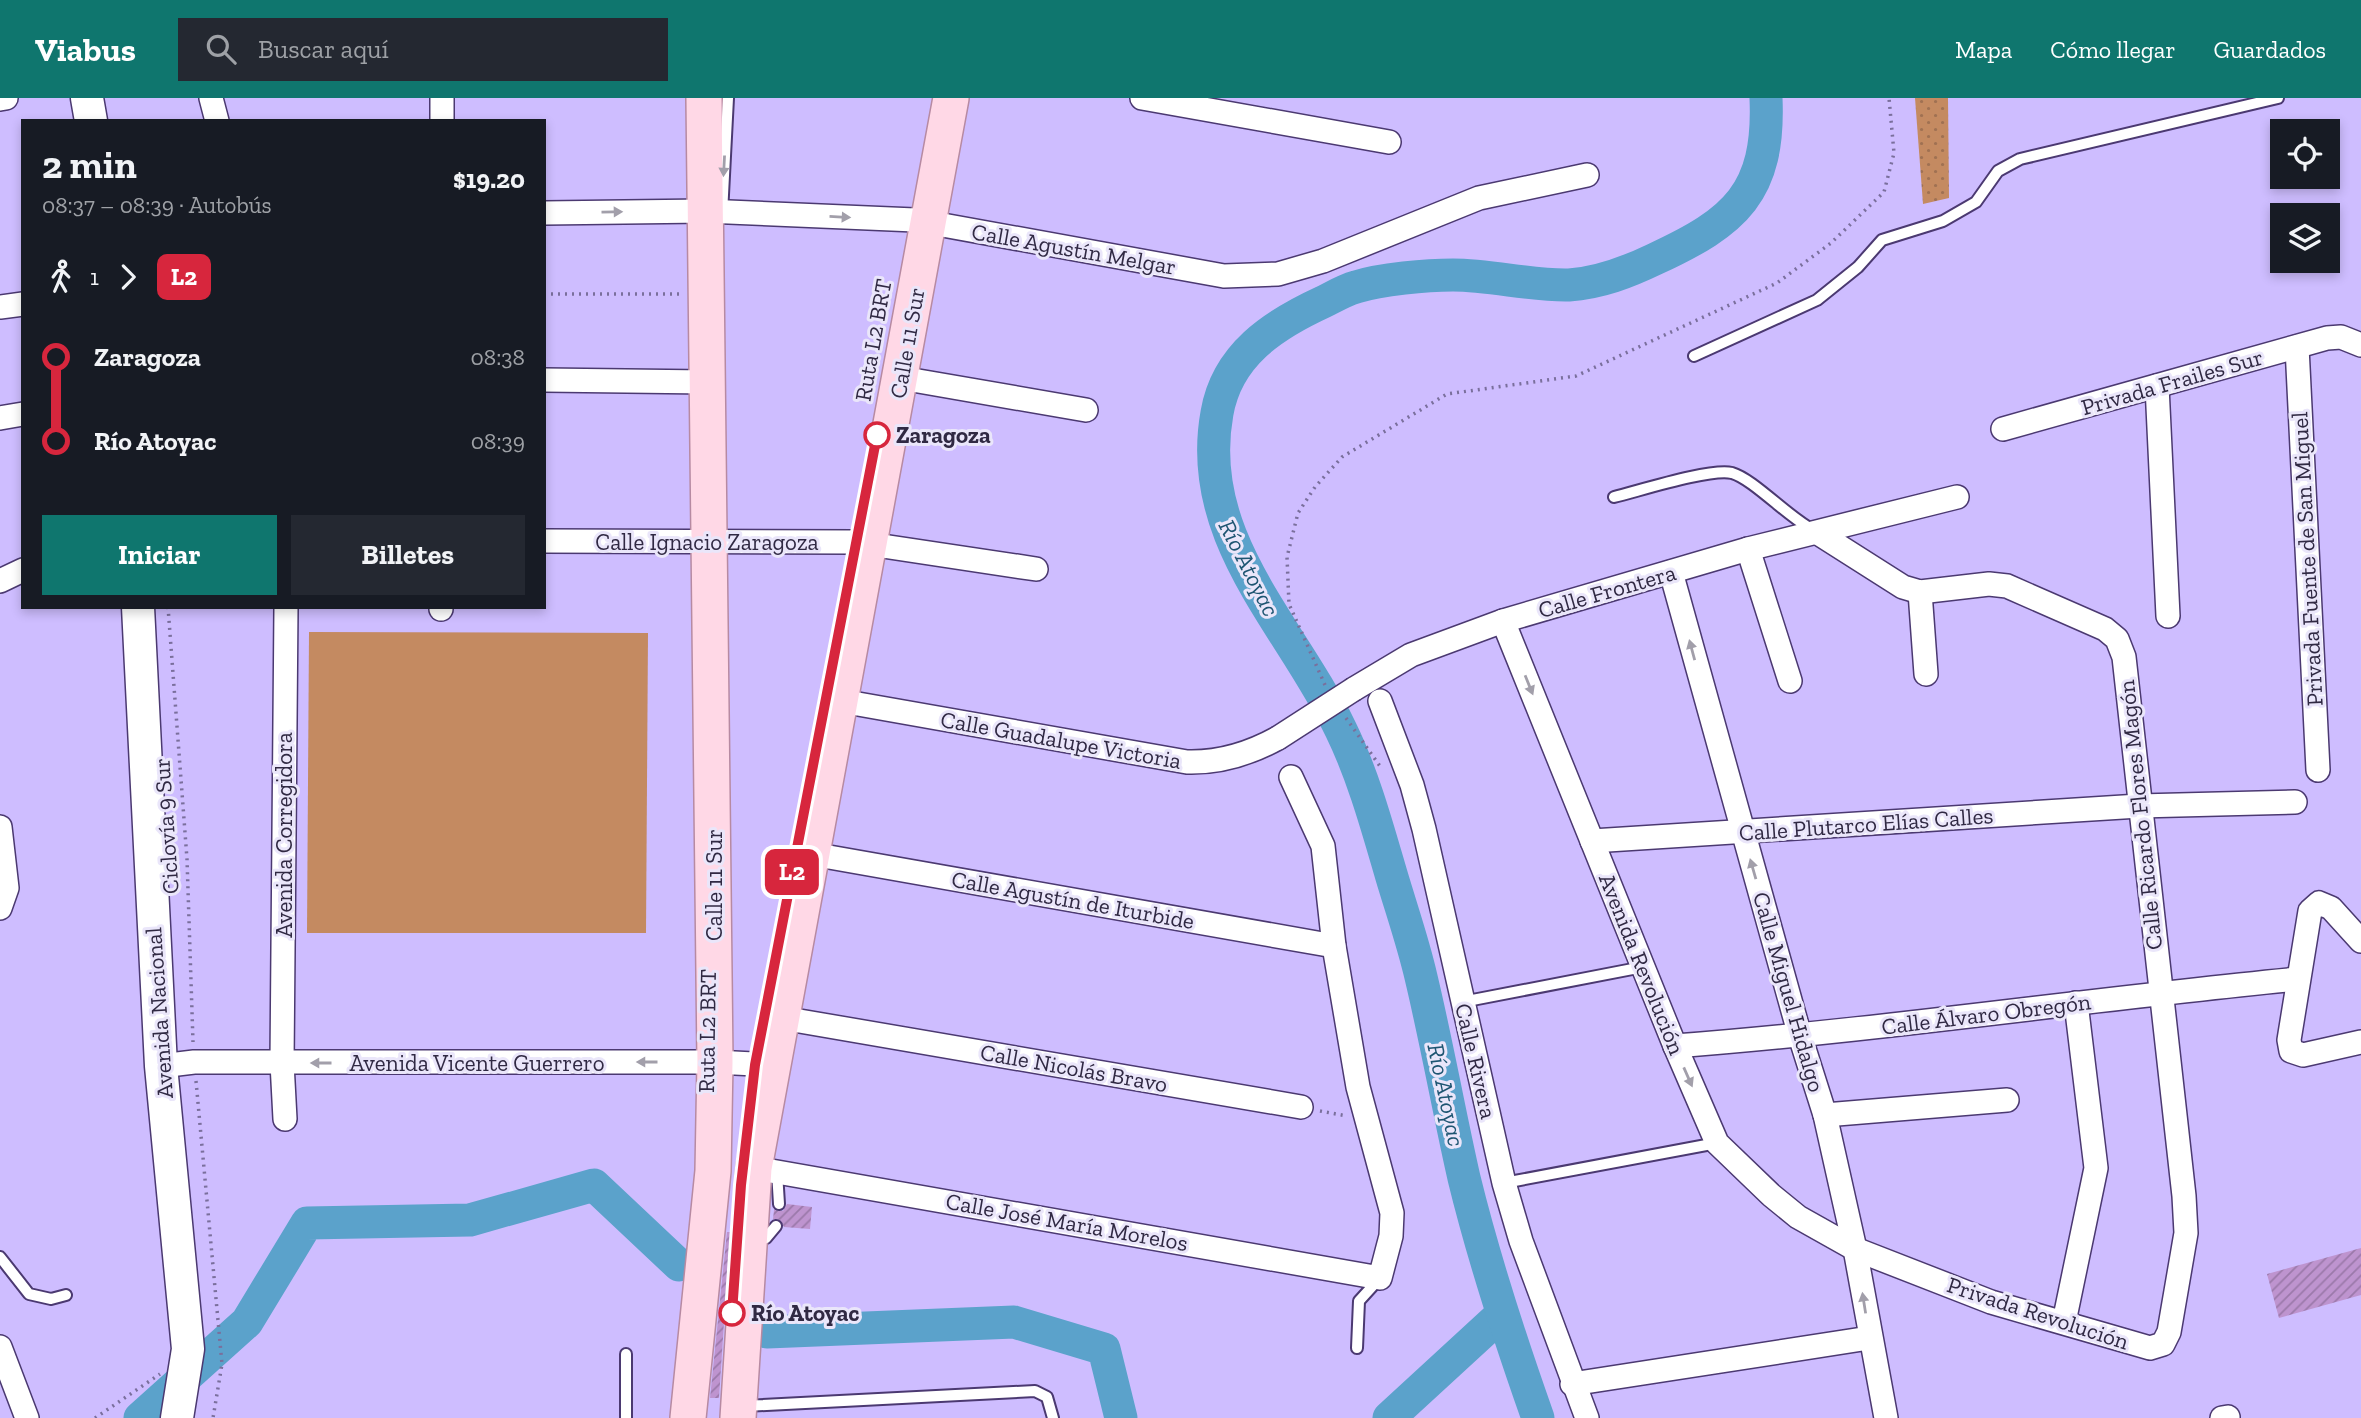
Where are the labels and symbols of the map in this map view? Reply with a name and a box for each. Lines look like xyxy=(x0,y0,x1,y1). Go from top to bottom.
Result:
one-way arrow xyxy=(719,155,730,177)
one-way arrow xyxy=(602,206,624,218)
one-way arrow xyxy=(829,211,851,222)
street label: Calle Agustín Melgar xyxy=(970,217,1178,281)
street label: Ruta L2 BRT xyxy=(848,277,898,403)
street label: Calle 11 Sur xyxy=(883,285,931,401)
street label: Privada Frailes Sur xyxy=(2078,343,2266,421)
street label: Privada Fuente de San Miguel xyxy=(2285,411,2329,707)
place label: Zaragoza xyxy=(896,421,991,449)
marker: Zaragoza xyxy=(864,422,890,448)
water label: Río Atoyac xyxy=(1213,515,1286,621)
street label: Calle Ignacio Zaragoza xyxy=(595,528,819,556)
street label: Calle Frontera xyxy=(1535,558,1679,624)
one-way arrow xyxy=(1687,639,1697,660)
one-way arrow xyxy=(1524,674,1535,695)
street label: Calle Ricardo Flores Magón xyxy=(2112,679,2168,951)
street label: Calle Guadalupe Victoria xyxy=(938,705,1184,775)
street label: Avenida Corregidora xyxy=(270,732,298,938)
street label: Ciclovía 9 Sur xyxy=(147,757,185,895)
street label: Calle Plutarco Elías Calles xyxy=(1738,801,1994,847)
street label: Calle 11 Sur xyxy=(700,829,728,941)
line badge: L2 xyxy=(760,849,824,895)
one-way arrow xyxy=(1747,858,1758,880)
street label: Calle Agustín de Iturbide xyxy=(949,865,1197,935)
street label: Avenida Revolución xyxy=(1593,869,1691,1059)
street label: Calle Miguel Hidalgo xyxy=(1747,889,1831,1095)
street label: Avenida Nacional xyxy=(139,927,179,1099)
street label: Ruta L2 BRT xyxy=(692,969,722,1093)
street label: Calle Álvaro Obregón xyxy=(1880,987,2092,1041)
street label: Calle Rivera xyxy=(1449,1001,1503,1121)
street label: Calle Nicolás Bravo xyxy=(978,1038,1170,1098)
water label: Río Atoyac xyxy=(1421,1041,1472,1149)
street label: Avenida Vicente Guerrero xyxy=(349,1049,605,1077)
one-way arrow xyxy=(635,1056,657,1068)
one-way arrow xyxy=(310,1057,332,1069)
one-way arrow xyxy=(1682,1067,1694,1087)
street label: Calle José María Morelos xyxy=(944,1187,1190,1257)
street label: Privada Revolución xyxy=(1944,1270,2132,1356)
one-way arrow xyxy=(1858,1292,1869,1314)
place label: Río Atoyac xyxy=(751,1299,859,1327)
marker: Río Atoyac xyxy=(719,1300,745,1326)

